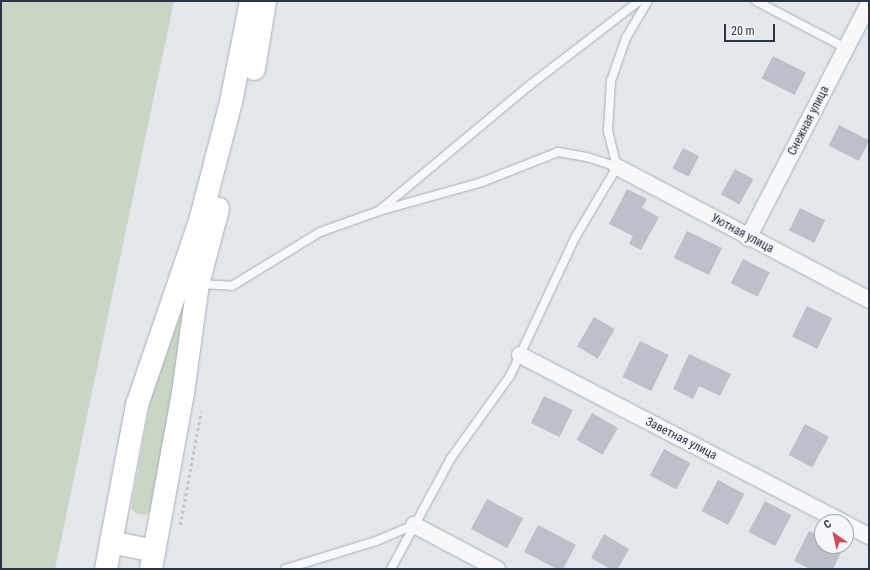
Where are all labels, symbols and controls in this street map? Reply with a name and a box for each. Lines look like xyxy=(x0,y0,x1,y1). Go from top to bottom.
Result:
scale bar xyxy=(726,16,777,42)
text: 20 m xyxy=(731,24,755,38)
street label: Снежная улица xyxy=(785,84,833,158)
street label: Уютная улица xyxy=(708,211,776,257)
street label: Заветная улица xyxy=(643,415,719,463)
north arrow xyxy=(814,514,854,554)
text: С xyxy=(821,517,834,532)

